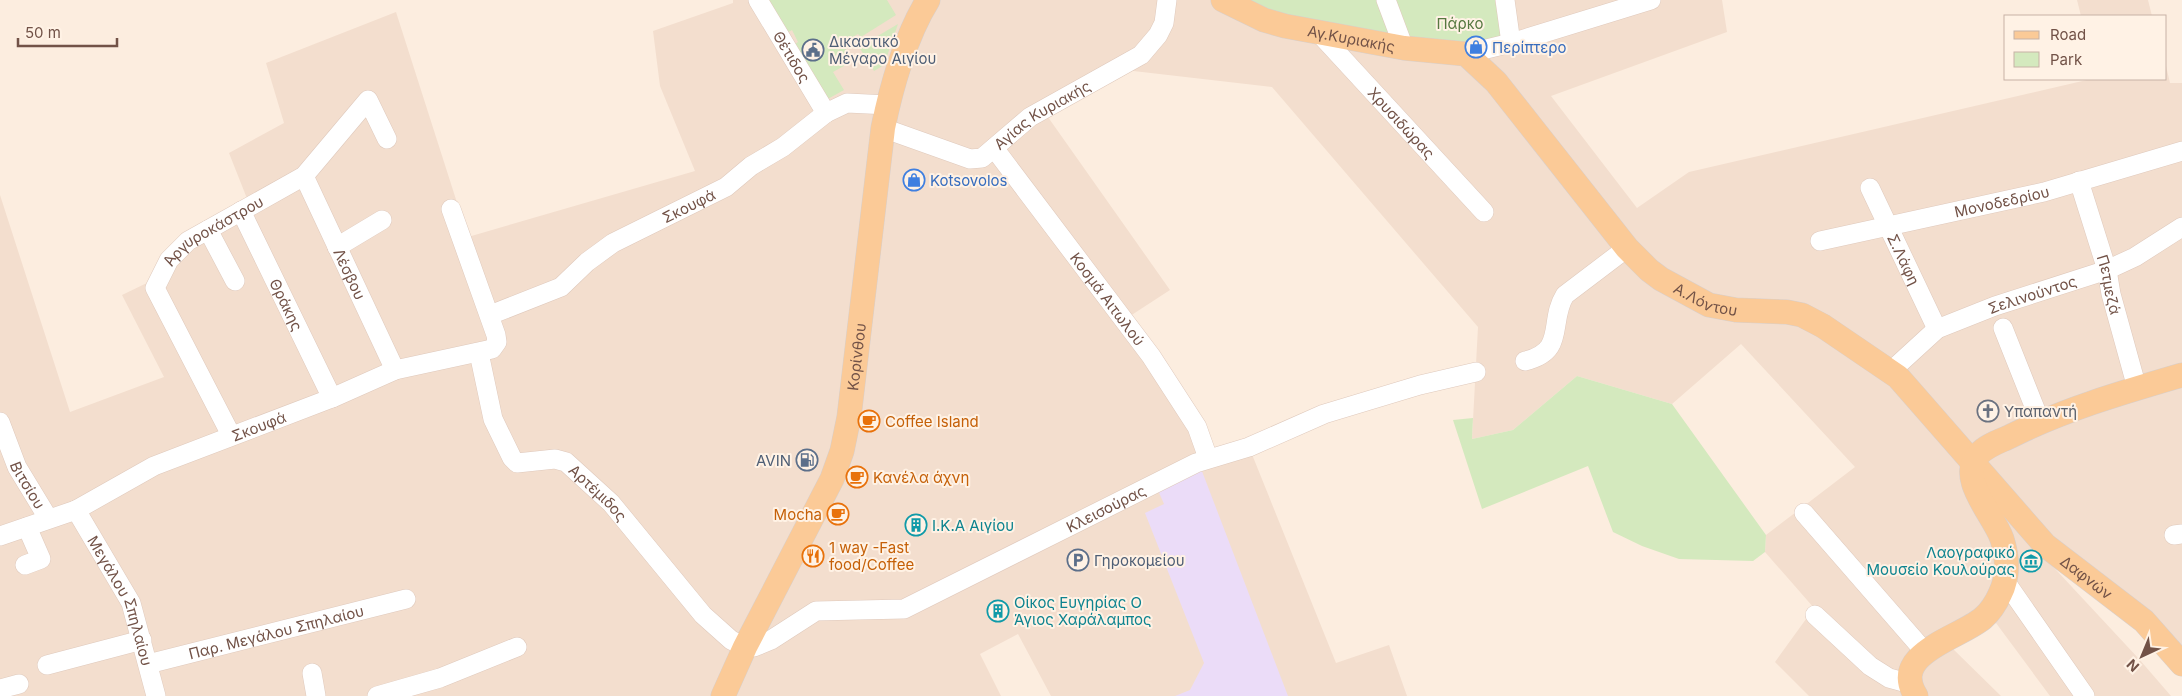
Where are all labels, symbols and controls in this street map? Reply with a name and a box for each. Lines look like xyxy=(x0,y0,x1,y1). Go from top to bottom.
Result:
park label: Πάρκο xyxy=(1436,14,1484,33)
scale bar xyxy=(18,15,116,47)
legend xyxy=(2004,15,2167,80)
street label: Αγ.Κυριακής xyxy=(1306,21,1397,56)
text: 50 m xyxy=(25,23,61,42)
text: Road xyxy=(2050,25,2086,44)
street label: Θέτιδος xyxy=(769,27,815,86)
place label: Δικαστικό Μέγαρο Αιγίου xyxy=(829,32,936,68)
shop icon: Περίπτερο xyxy=(1464,35,1488,59)
public building icon: Δικαστικό Μέγαρο Αιγίου xyxy=(801,38,825,62)
place label: Περίπτερο xyxy=(1492,38,1566,57)
text: Park xyxy=(2050,50,2083,69)
street label: Αγίας Κυριακής xyxy=(990,76,1094,153)
street label: Χρυσιδώρας xyxy=(1364,83,1439,162)
shop icon: Kotsovolos xyxy=(902,168,926,192)
place label: Kotsovolos xyxy=(930,171,1008,190)
street label: Μονοδεδρίου xyxy=(1952,181,2051,221)
street label: Σκουφά xyxy=(659,184,718,227)
street label: Αργυροκάστρου xyxy=(158,191,267,269)
street label: Σ.Λάφη xyxy=(1884,231,1924,288)
street label: Λέσβου xyxy=(330,245,370,302)
street label: Κοσμά Αιτωλού xyxy=(1067,248,1149,349)
street label: Πετμεζά xyxy=(2093,252,2126,317)
street label: Σελινούντος xyxy=(1985,271,2079,317)
street label: Θράκης xyxy=(266,275,307,334)
street label: Α.Λόντου xyxy=(1670,278,1739,320)
street label: Κορίνθου xyxy=(843,322,869,392)
church icon: Υπαπαντή xyxy=(1976,399,2000,423)
place label: Υπαπαντή xyxy=(2004,402,2077,421)
street label: Σκουφά xyxy=(229,407,289,445)
cafe icon: Coffee Island xyxy=(857,409,881,433)
place label: Coffee Island xyxy=(885,412,979,431)
fuel station icon: AVIN xyxy=(795,448,819,472)
place label: AVIN xyxy=(756,451,791,470)
street label: Βιτσίου xyxy=(6,459,50,512)
street label: Αρτέμιδος xyxy=(565,460,631,525)
cafe icon: Κανέλα άχνη xyxy=(845,465,869,489)
place label: Κανέλα άχνη xyxy=(873,468,969,487)
street label: Κλεισούρας xyxy=(1063,480,1149,536)
cafe icon: Mocha xyxy=(826,502,850,526)
place label: Mocha xyxy=(774,505,822,524)
building icon: Ι.Κ.Α Αιγίου xyxy=(904,513,928,537)
place label: Ι.Κ.Α Αιγίου xyxy=(932,516,1014,535)
street label: Μεγάλου Σπηλαίου xyxy=(84,532,157,668)
place label: 1 way -Fast food/Coffee xyxy=(829,538,914,574)
place label: Λαογραφικό Μουσείο Κουλούρας xyxy=(1867,543,2015,579)
restaurant icon: 1 way -Fast food/Coffee xyxy=(801,544,825,568)
parking icon: Γηροκομείου xyxy=(1066,548,1090,572)
museum icon: Λαογραφικό Μουσείο Κουλούρας xyxy=(2019,549,2043,573)
place label: Γηροκομείου xyxy=(1094,551,1185,570)
street label: Δαφνών xyxy=(2057,551,2117,603)
place label: Οίκος Ευγηρίας Ο Άγιος Χαράλαμπος xyxy=(1014,593,1152,629)
building icon: Οίκος Ευγηρίας Ο Άγιος Χαράλαμπος xyxy=(986,599,1010,623)
street label: Παρ. Μεγάλου Σπηλαίου xyxy=(186,601,366,663)
north arrow xyxy=(2117,631,2167,681)
text: N xyxy=(2123,656,2142,676)

